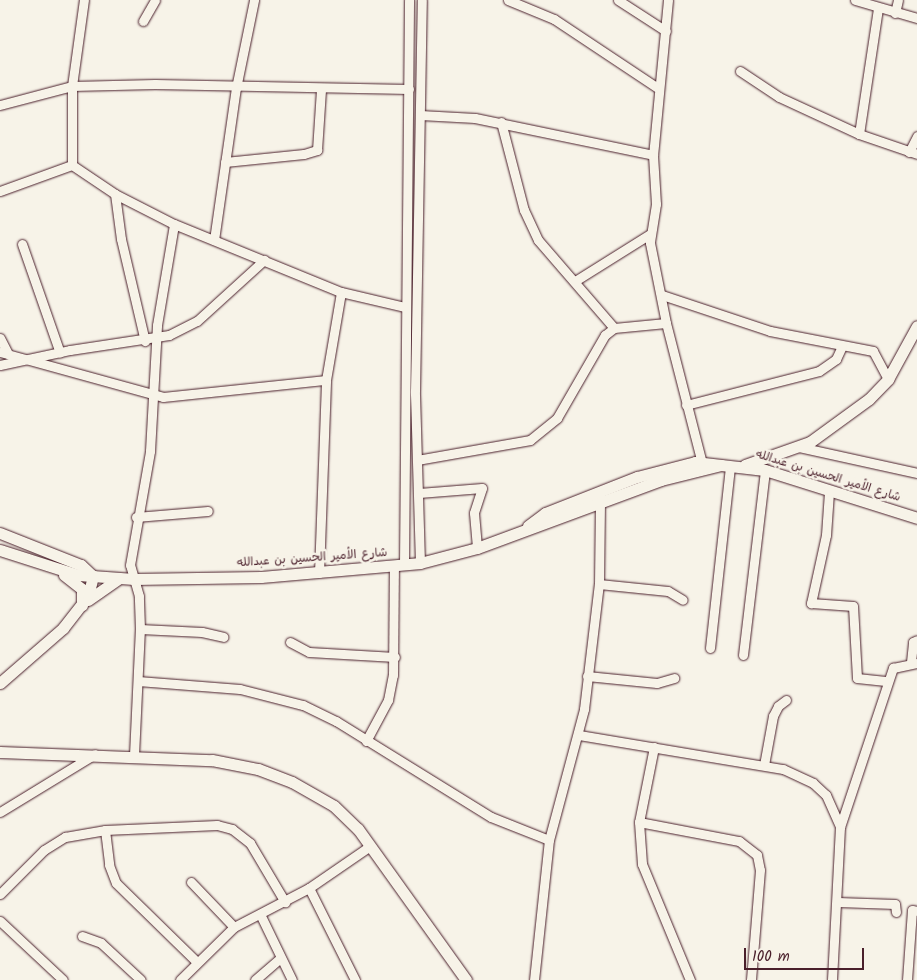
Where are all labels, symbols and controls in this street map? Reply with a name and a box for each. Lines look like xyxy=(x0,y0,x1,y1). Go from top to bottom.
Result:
street label: شارع الأمير الحسين بن عبدالله xyxy=(754,447,902,505)
street label: شارع الأمير الحسين بن عبدالله xyxy=(236,546,388,570)
scale bar xyxy=(747,938,867,970)
text: 100 m xyxy=(752,945,790,969)

